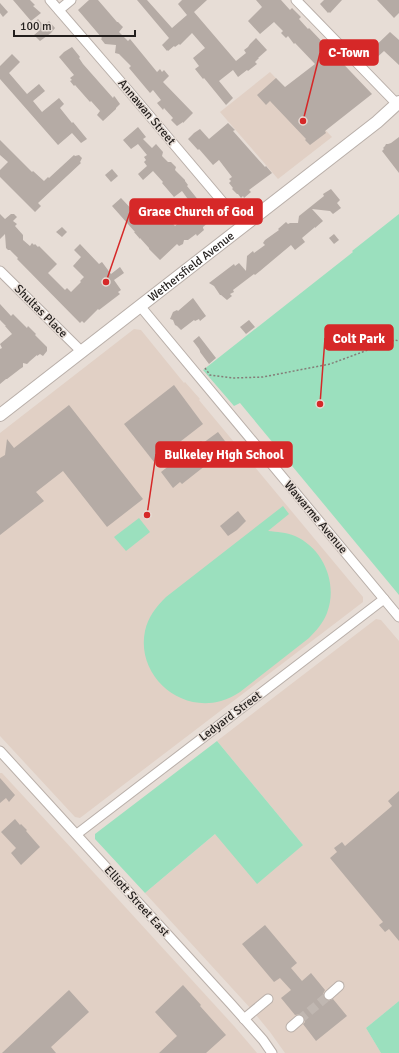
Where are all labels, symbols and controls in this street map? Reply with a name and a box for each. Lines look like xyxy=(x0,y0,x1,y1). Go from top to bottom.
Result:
scale bar xyxy=(14,12,135,38)
text: 100 m xyxy=(20,19,52,34)
callout: C-Town xyxy=(320,40,378,65)
text: C-Town xyxy=(328,45,370,61)
street label: Annawan Street xyxy=(115,76,179,148)
callout: Grace Church of God xyxy=(130,199,262,224)
text: Grace Church of God xyxy=(138,204,254,220)
street label: Wethersfield Avenue xyxy=(145,229,238,305)
street label: Shultas Place xyxy=(11,282,70,341)
callout: Colt Park xyxy=(325,325,393,350)
text: Colt Park xyxy=(333,331,385,347)
callout: Bulkeley High School xyxy=(156,442,292,467)
text: Bulkeley High School xyxy=(164,447,284,463)
street label: Wawarme Avenue xyxy=(281,478,350,557)
street label: Ledyard Street xyxy=(196,688,265,745)
street label: Elliott Street East xyxy=(101,863,172,940)

